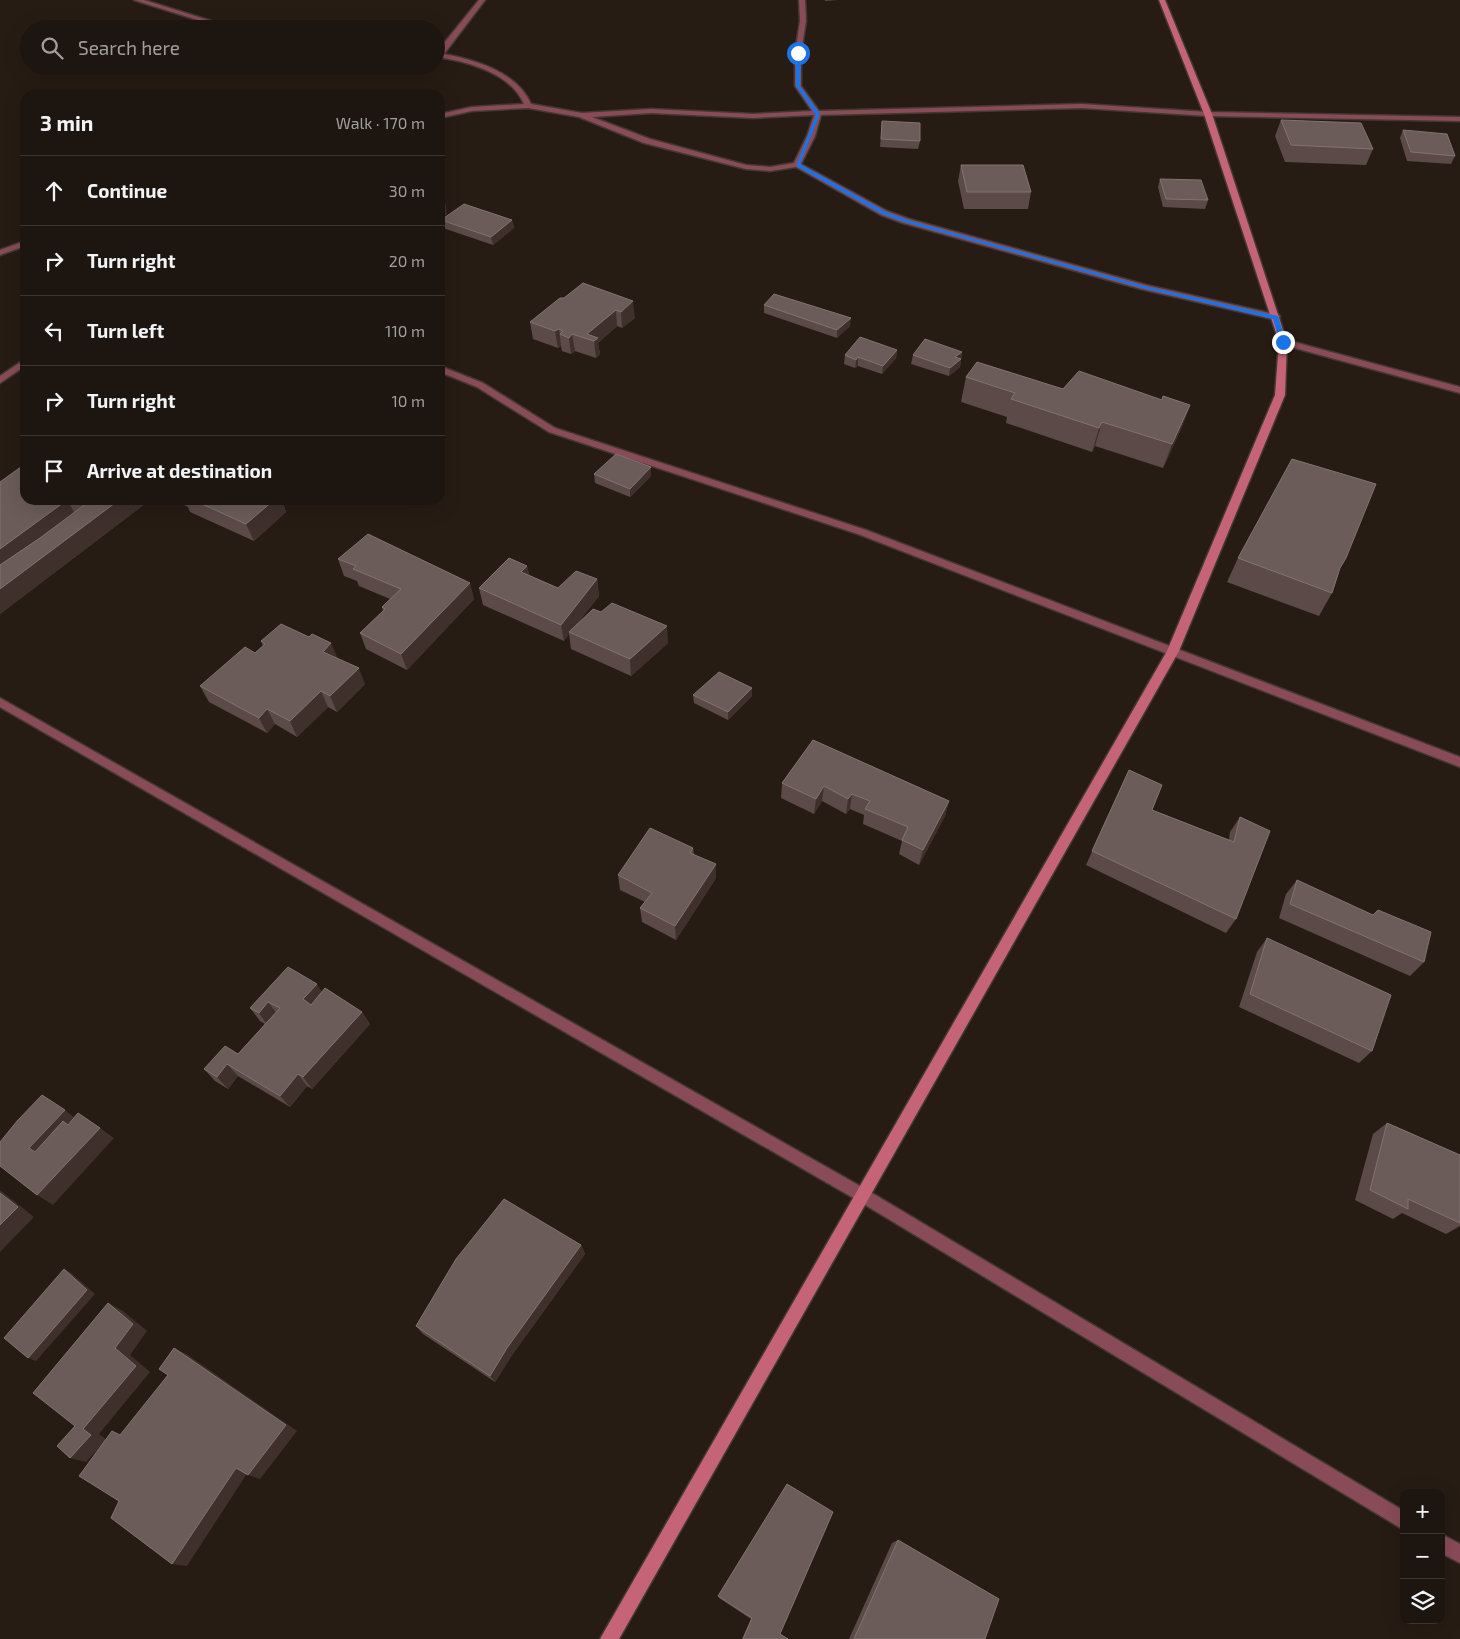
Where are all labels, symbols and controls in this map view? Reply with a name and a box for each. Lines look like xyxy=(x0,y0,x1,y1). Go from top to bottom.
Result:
search box xyxy=(20,20,445,75)
icon: search xyxy=(38,34,66,62)
text: Search here xyxy=(78,36,180,59)
route start xyxy=(787,42,810,65)
text: 3 min xyxy=(40,110,93,135)
text: Walk · 170 m xyxy=(336,113,425,132)
icon: ahead xyxy=(40,177,68,205)
text: Continue xyxy=(87,179,167,202)
text: 30 m xyxy=(389,181,425,200)
icon: right xyxy=(40,247,68,275)
text: Turn right xyxy=(87,249,175,272)
text: 20 m xyxy=(389,251,425,270)
icon: left xyxy=(40,317,68,345)
text: Turn left xyxy=(87,319,164,342)
text: 110 m xyxy=(385,321,425,340)
route end xyxy=(1272,331,1295,354)
icon: right xyxy=(40,387,68,415)
text: Turn right xyxy=(87,389,175,412)
text: 10 m xyxy=(391,391,425,410)
icon: arrive xyxy=(40,457,68,485)
text: Arrive at destination xyxy=(87,459,272,482)
map controls xyxy=(1400,1489,1445,1624)
button: + xyxy=(1400,1489,1445,1534)
button: − xyxy=(1400,1534,1445,1579)
button: layers xyxy=(1400,1579,1445,1624)

